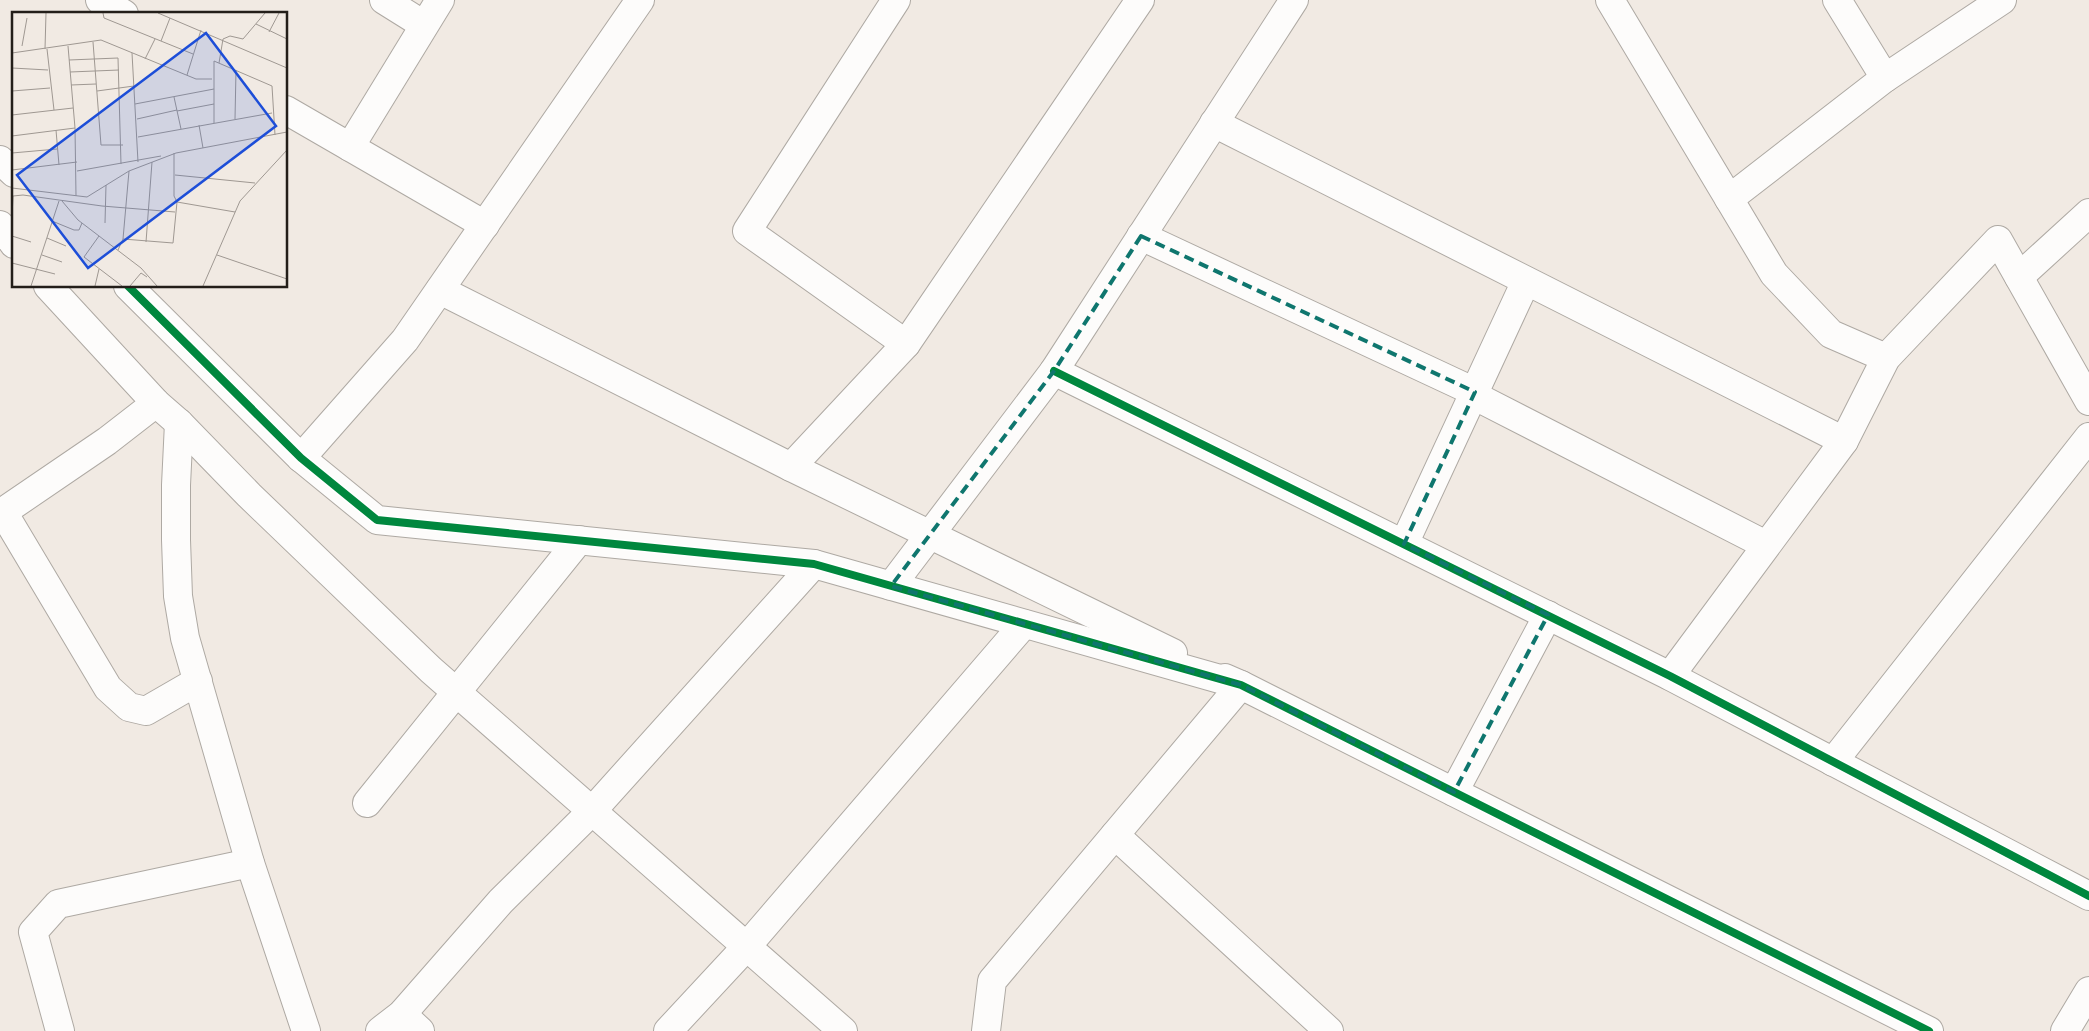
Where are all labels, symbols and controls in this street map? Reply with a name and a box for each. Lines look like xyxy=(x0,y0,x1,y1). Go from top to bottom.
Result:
inset map xyxy=(12,12,288,288)

